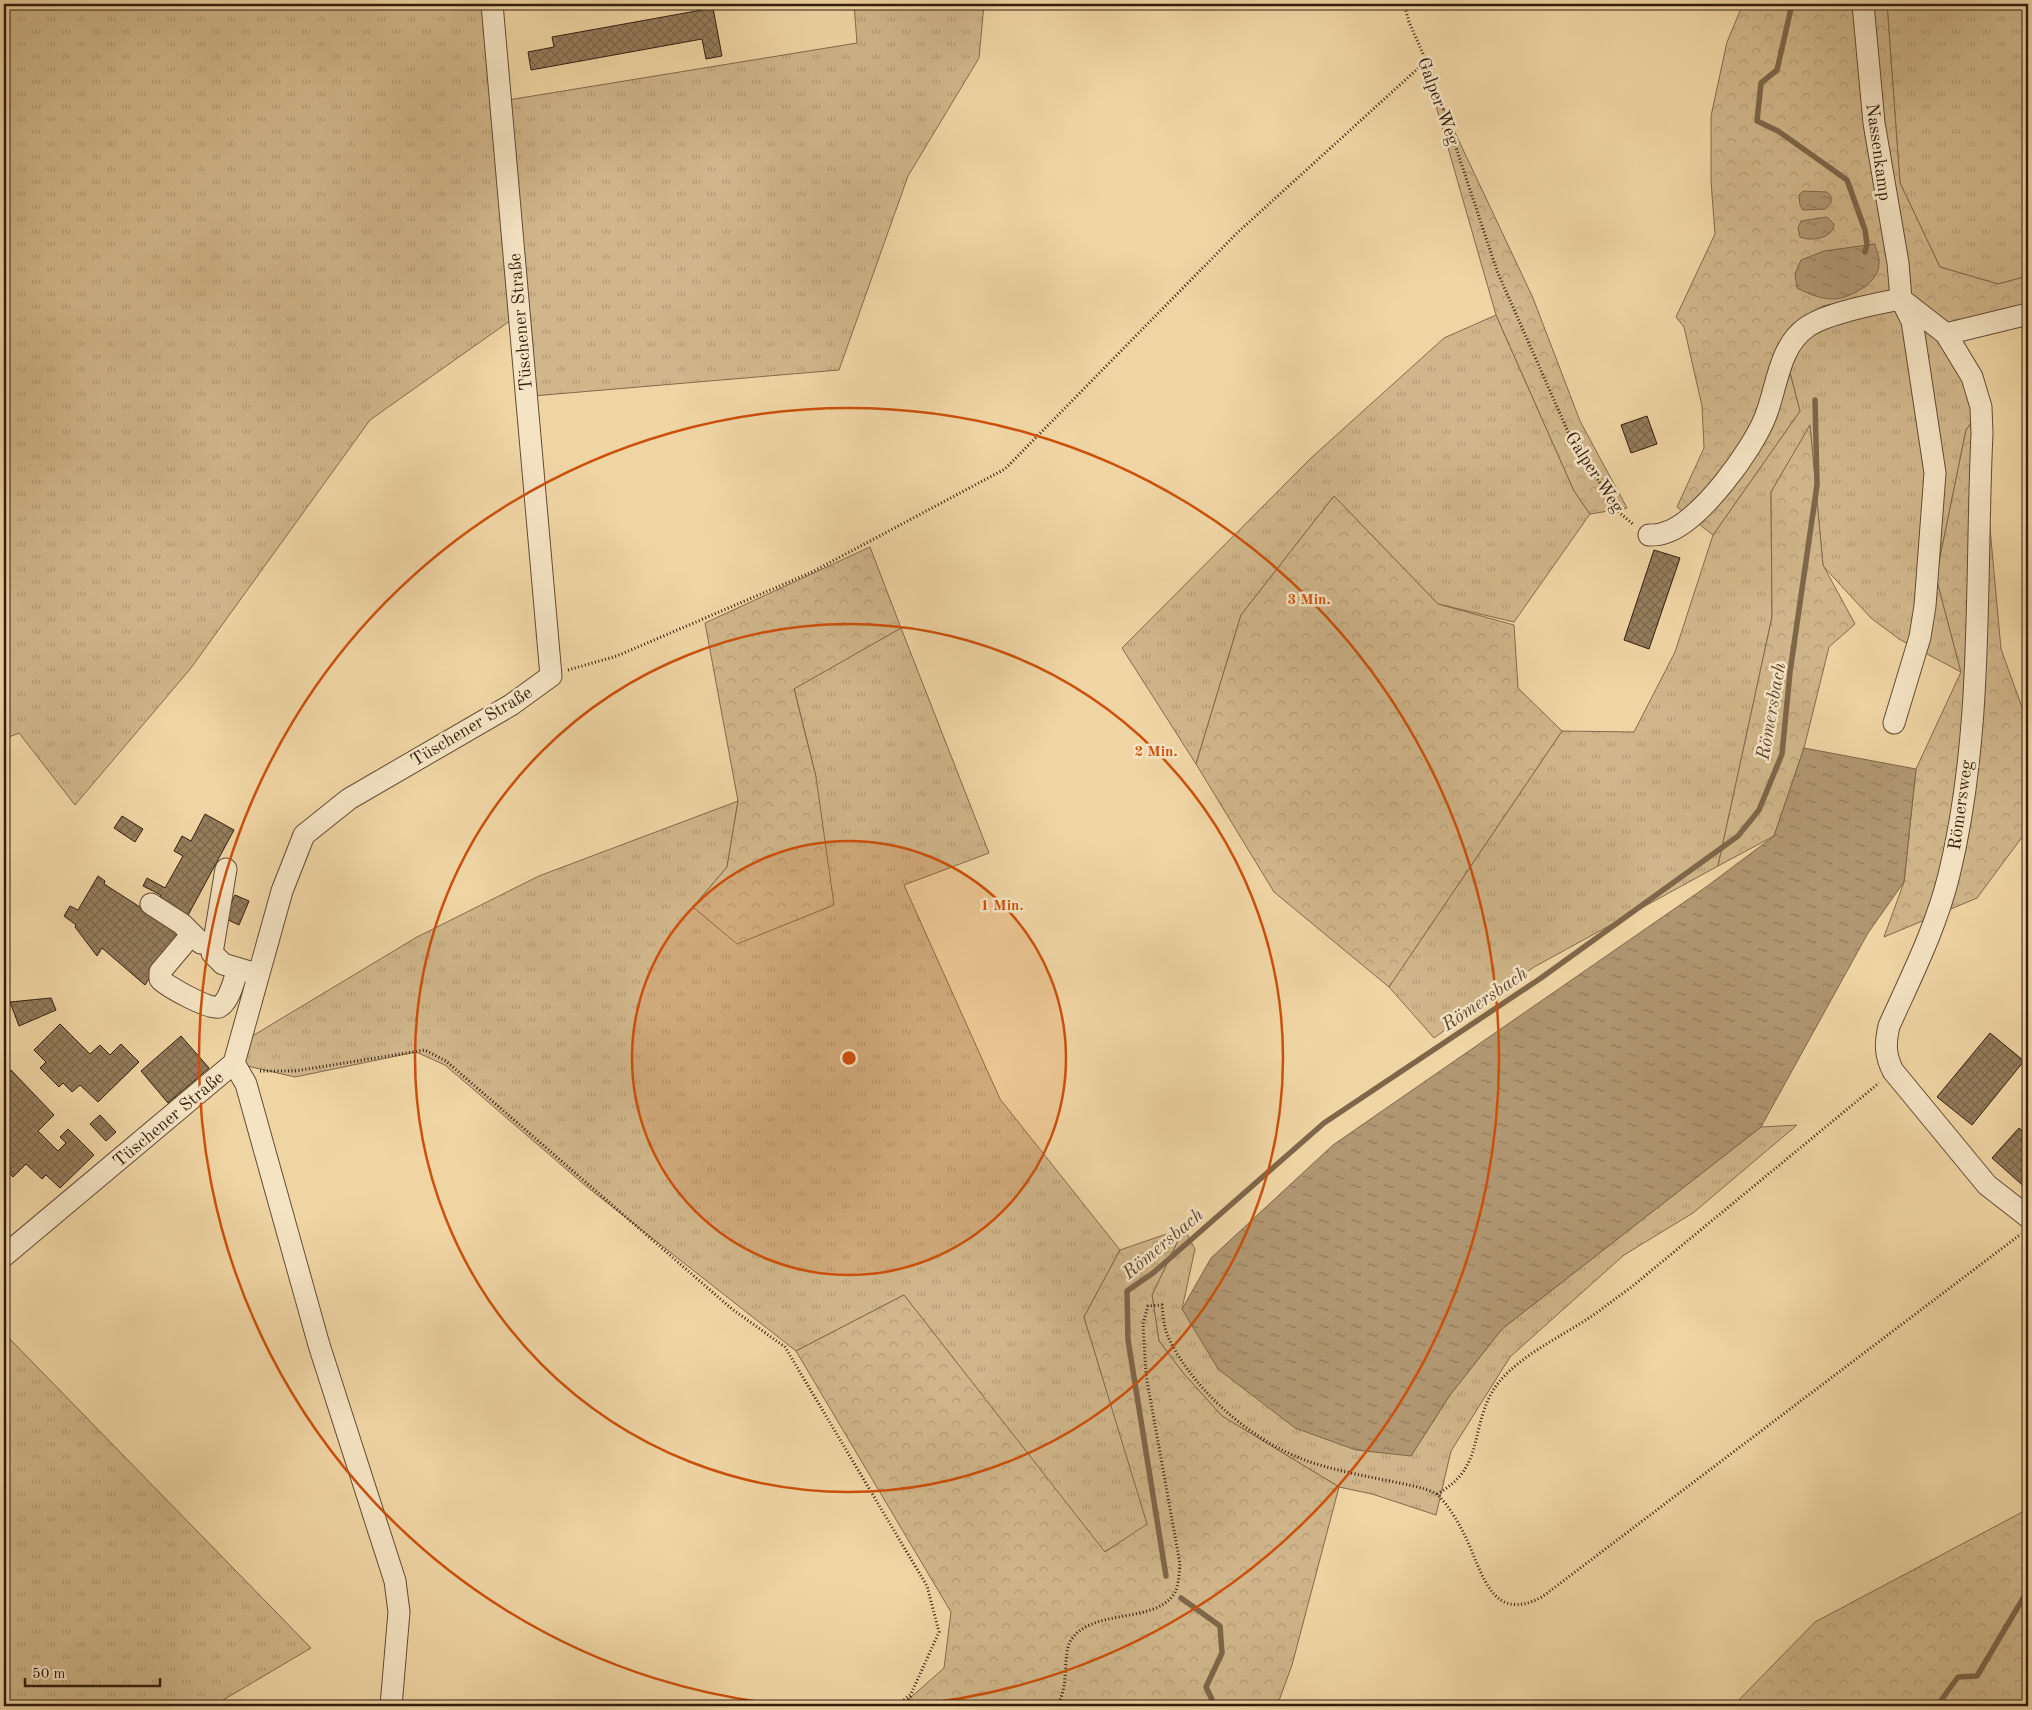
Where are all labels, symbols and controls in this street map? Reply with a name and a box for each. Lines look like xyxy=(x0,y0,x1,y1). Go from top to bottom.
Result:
street label: Galper Weg xyxy=(1414,55,1462,148)
street label: Nassenkamp xyxy=(1862,102,1894,202)
street label: Tüschener Straße xyxy=(506,252,536,391)
street label: Galper Weg xyxy=(1561,429,1627,516)
text: 3 Min. xyxy=(1287,593,1331,608)
water label: Römersbach xyxy=(1754,661,1790,763)
street label: Tüschener Straße xyxy=(408,684,535,770)
text: 2 Min. xyxy=(1134,745,1178,760)
street label: Römersweg xyxy=(1946,759,1976,851)
text: 1 Min. xyxy=(980,899,1024,914)
water label: Römersbach xyxy=(1438,964,1532,1036)
centre of rings xyxy=(840,1049,858,1067)
street label: Tüschener Straße xyxy=(110,1068,227,1171)
water label: Römersbach xyxy=(1119,1206,1208,1285)
scale bar xyxy=(25,1655,160,1687)
text: 50 m xyxy=(32,1667,66,1682)

